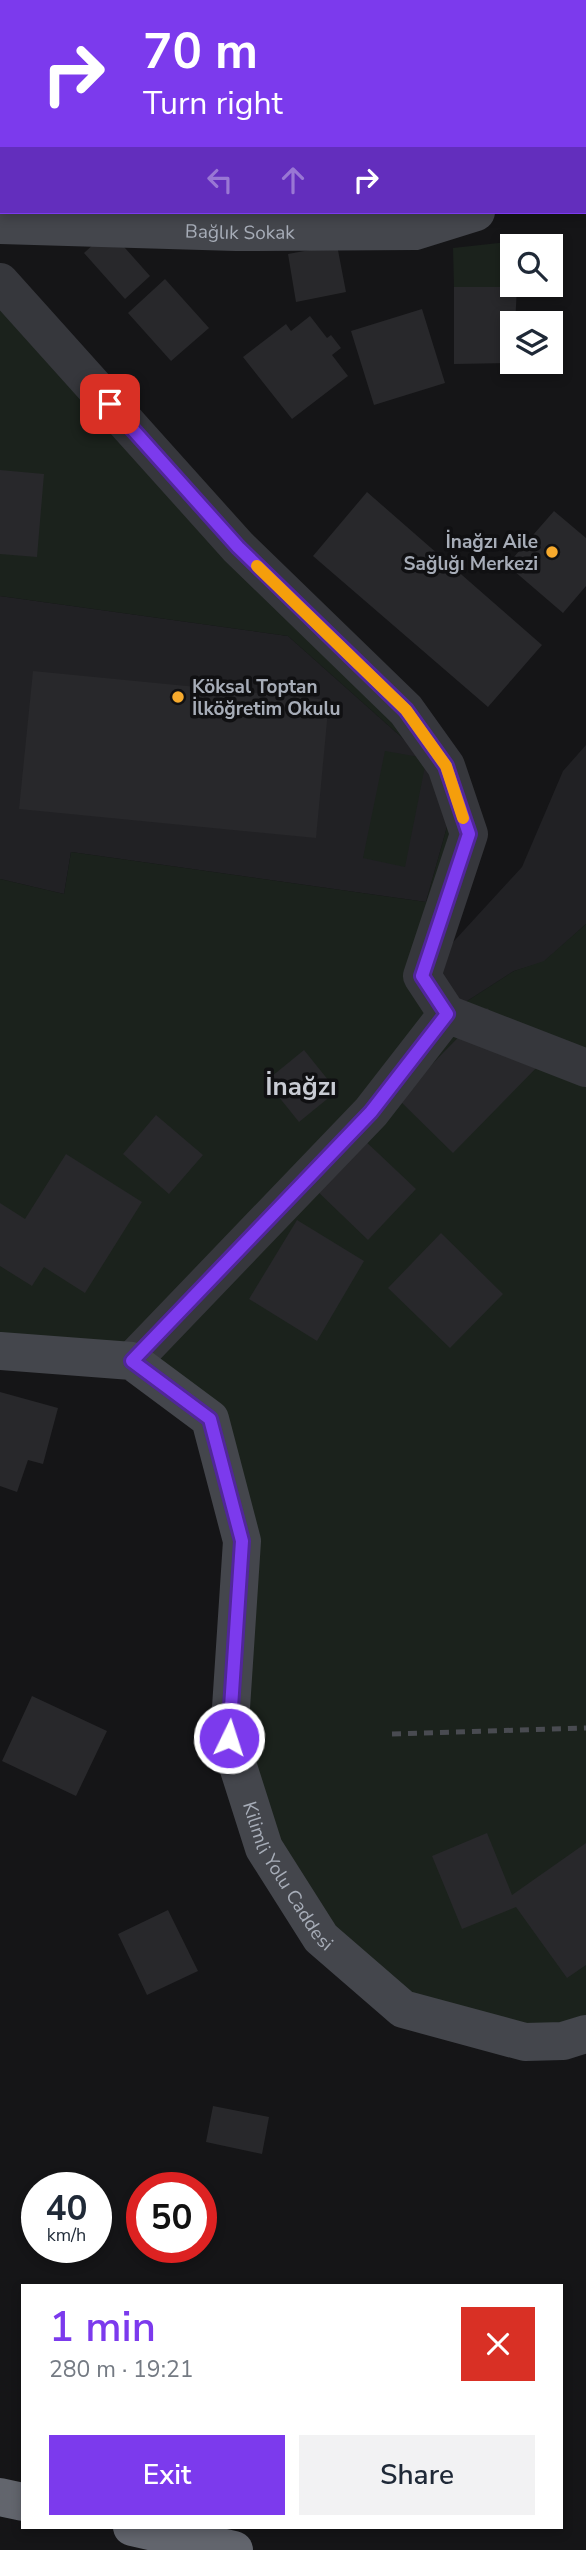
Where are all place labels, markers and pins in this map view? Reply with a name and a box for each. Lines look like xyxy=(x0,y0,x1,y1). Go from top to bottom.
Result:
pin xyxy=(80,374,140,434)
place label: İnağzı Aile Sağlığı Merkezi xyxy=(404,529,538,577)
marker: İnağzı Aile Sağlığı Merkezi xyxy=(544,544,560,560)
place label: Köksal Toptan İlköğretim Okulu xyxy=(192,674,340,722)
marker: Köksal Toptan İlköğretim Okulu xyxy=(170,689,186,705)

